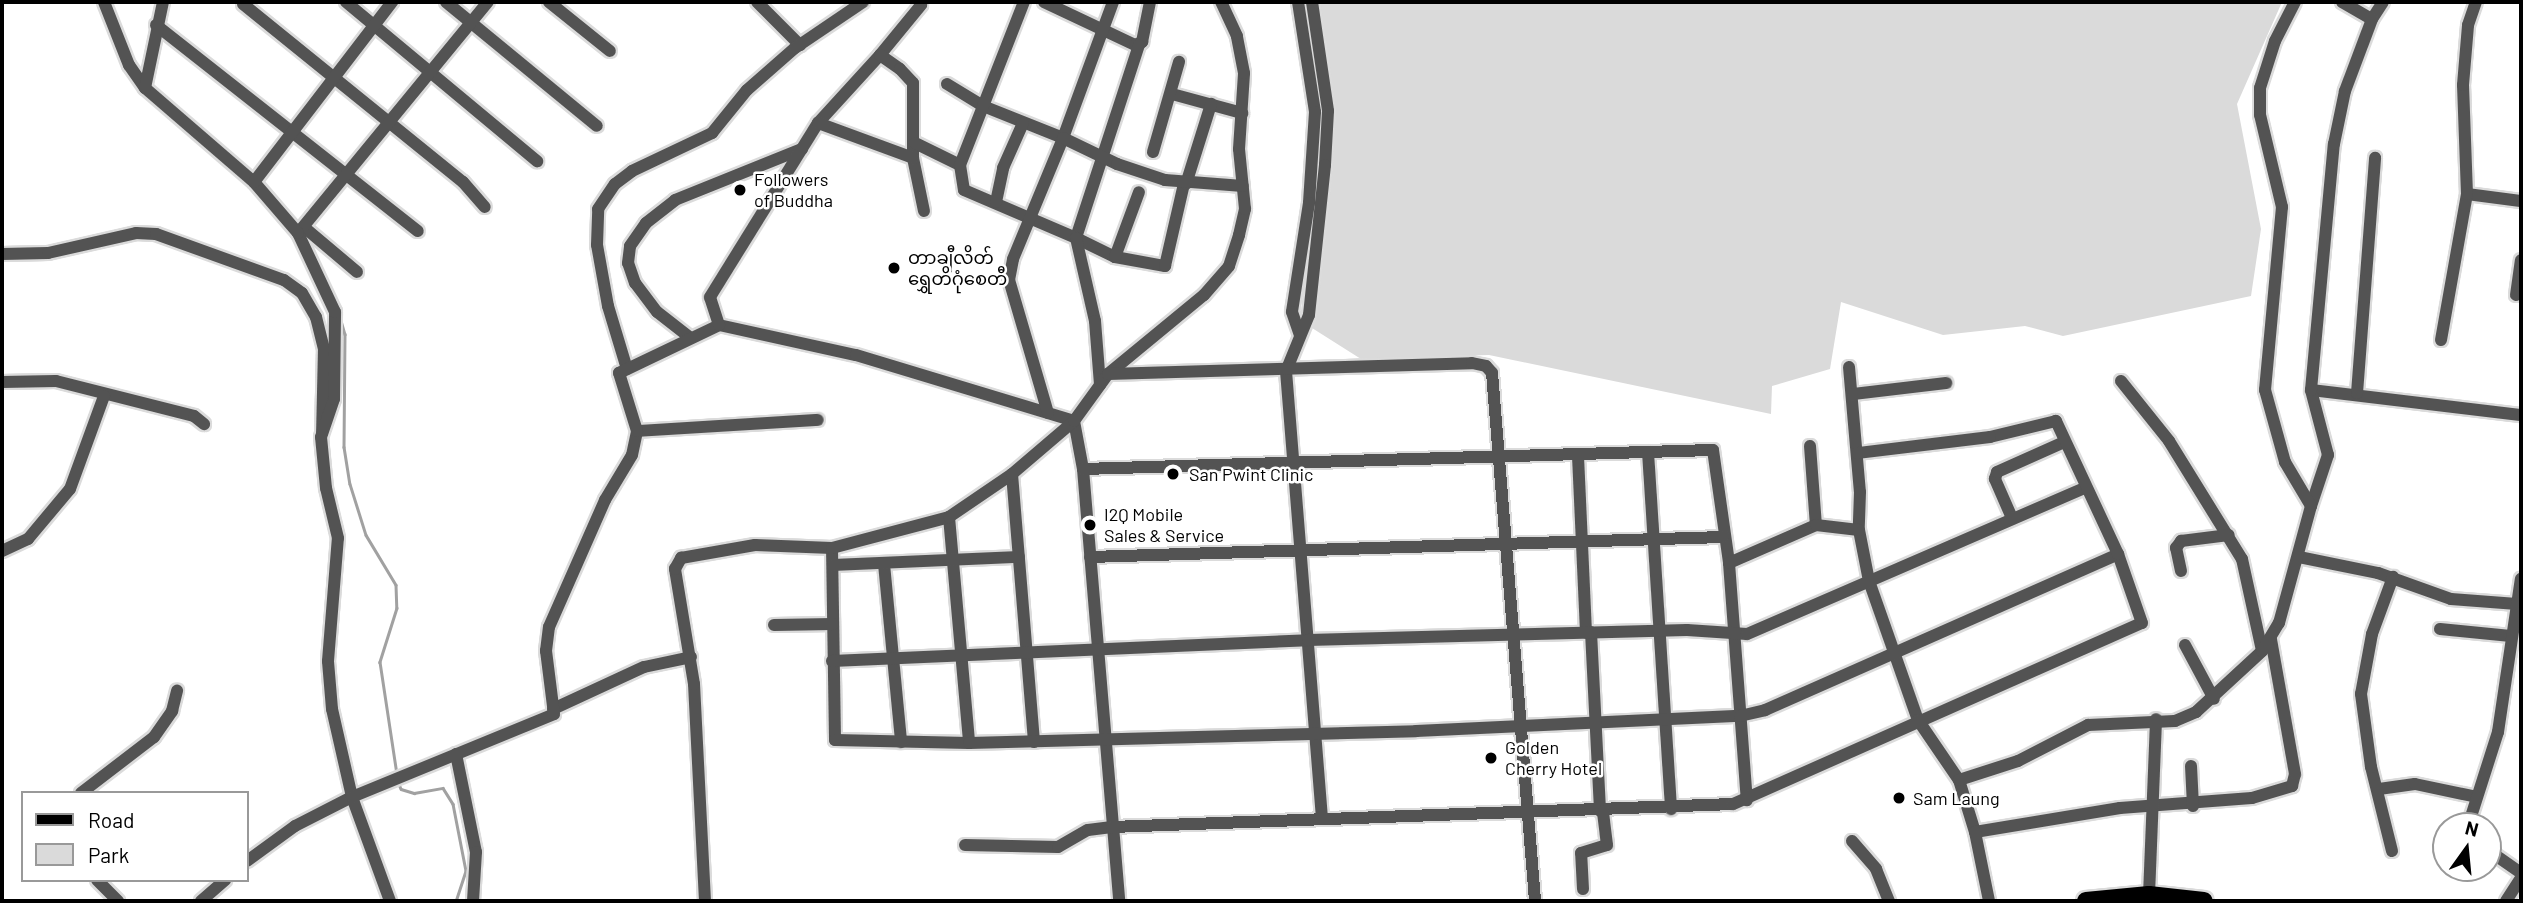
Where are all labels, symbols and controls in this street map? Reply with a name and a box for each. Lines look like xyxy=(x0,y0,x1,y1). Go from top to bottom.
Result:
place label: Followers of Buddha xyxy=(754,169,833,212)
marker: Followers of Buddha xyxy=(732,182,748,198)
place label: တာချီလိတ် ရွှေတိဂုံစေတီ xyxy=(908,247,1007,290)
marker: တာချီလိတ် ရွှေတိဂုံစေတီ xyxy=(886,260,902,276)
place label: San Pwint Clinic xyxy=(1189,463,1313,485)
marker: San Pwint Clinic xyxy=(1163,464,1183,484)
place label: I2Q Mobile Sales & Service xyxy=(1104,504,1224,546)
marker: I2Q Mobile Sales & Service xyxy=(1082,517,1098,533)
place label: Golden Cherry Hotel xyxy=(1505,737,1602,780)
marker: Golden Cherry Hotel xyxy=(1483,750,1499,766)
place label: Sam Laung xyxy=(1913,787,2000,809)
marker: Sam Laung xyxy=(1891,790,1907,806)
legend xyxy=(21,791,248,882)
text: Road xyxy=(88,807,134,832)
north arrow xyxy=(2432,812,2502,882)
text: N xyxy=(2463,815,2481,841)
text: Park xyxy=(88,842,129,867)

